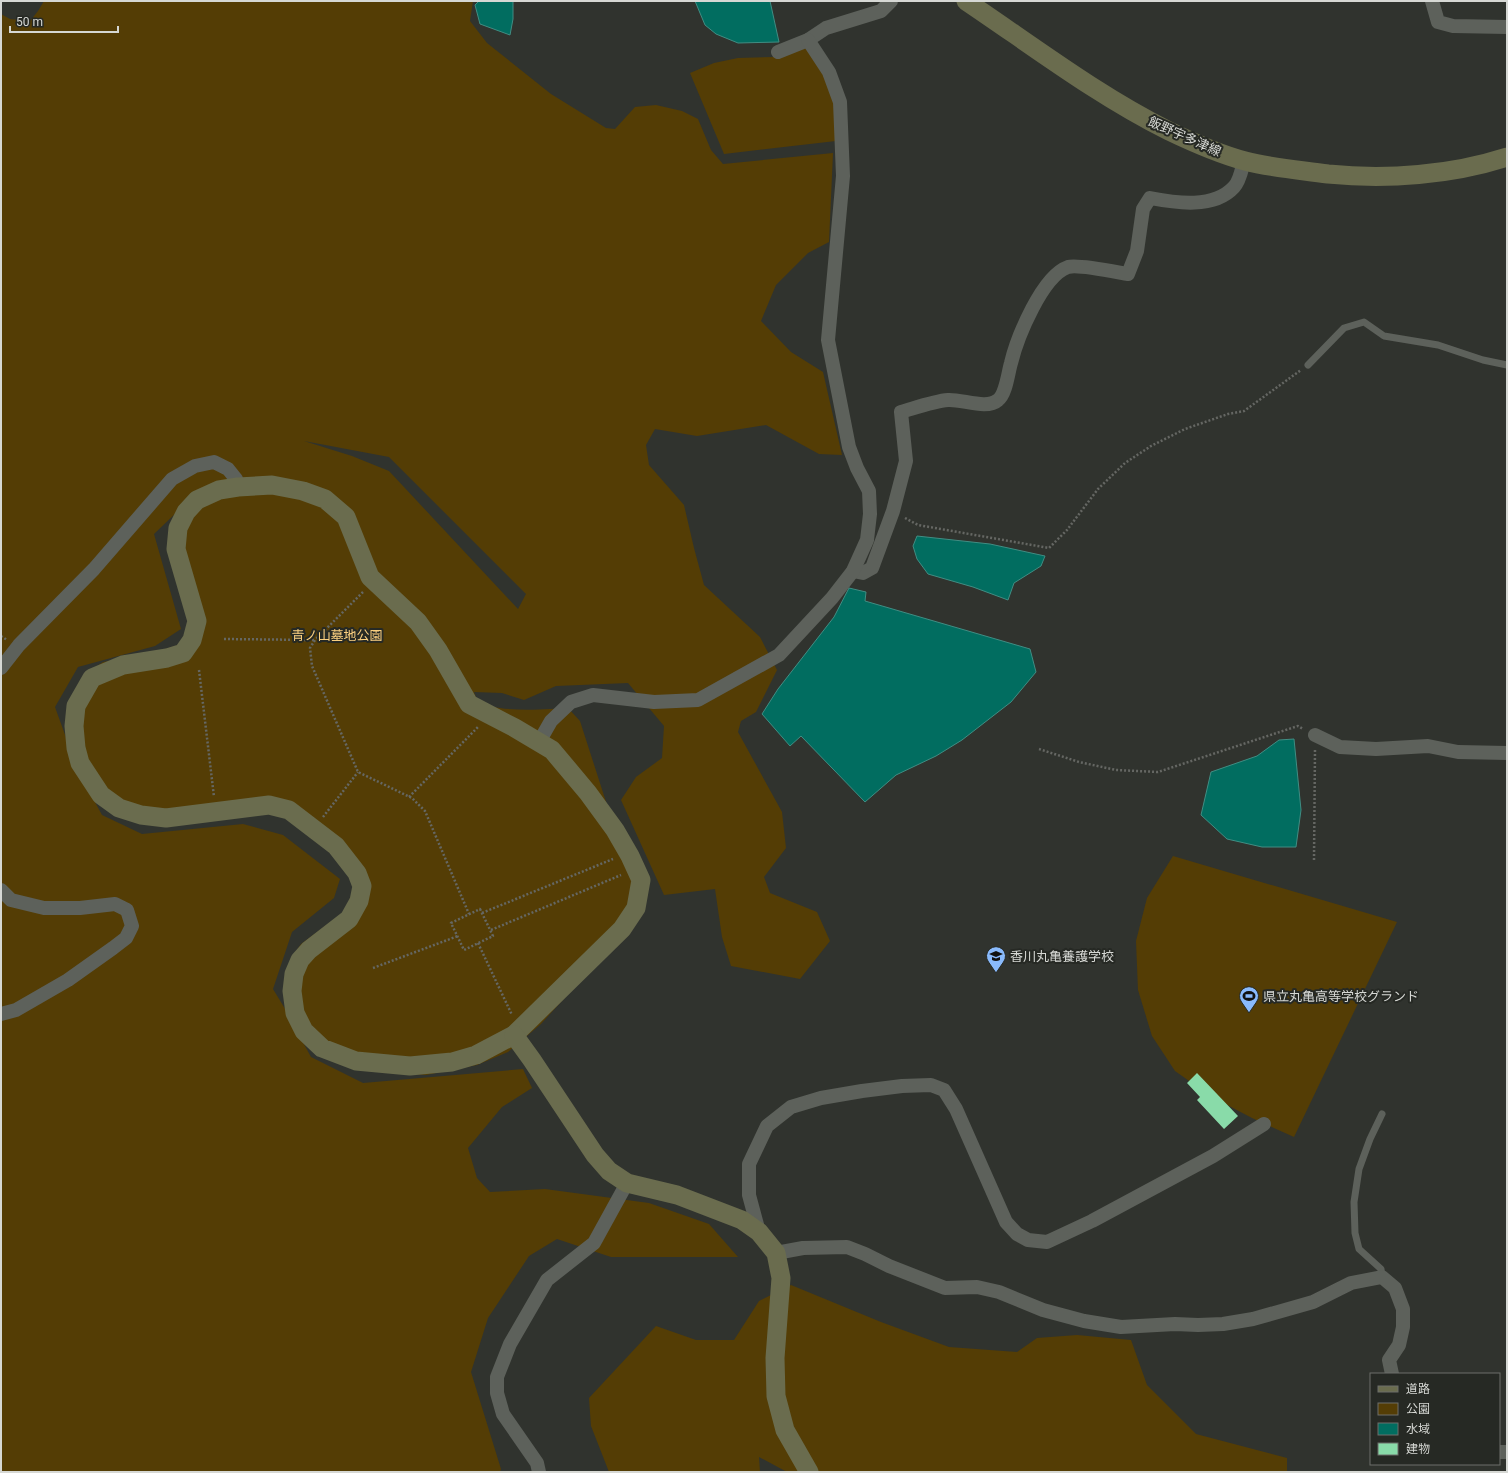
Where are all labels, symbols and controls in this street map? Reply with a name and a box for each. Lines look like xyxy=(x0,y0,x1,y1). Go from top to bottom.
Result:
scale bar xyxy=(10,8,118,34)
text: 50 m xyxy=(16,15,43,29)
street label: 飯野宇多津線 xyxy=(1146,114,1223,159)
park label: 青ノ山墓地公園 xyxy=(291,628,383,643)
school or university icon: 香川丸亀養護学校 xyxy=(985,945,1007,973)
place label: 香川丸亀養護学校 xyxy=(1010,949,1114,964)
sports icon: 県立丸亀高等学校グランド xyxy=(1238,985,1260,1013)
place label: 県立丸亀高等学校グランド xyxy=(1263,989,1419,1004)
legend xyxy=(1370,1373,1500,1465)
text: 道路 xyxy=(1406,1382,1430,1396)
text: 公園 xyxy=(1406,1402,1430,1416)
text: 水域 xyxy=(1406,1422,1430,1436)
text: 建物 xyxy=(1406,1442,1430,1456)

